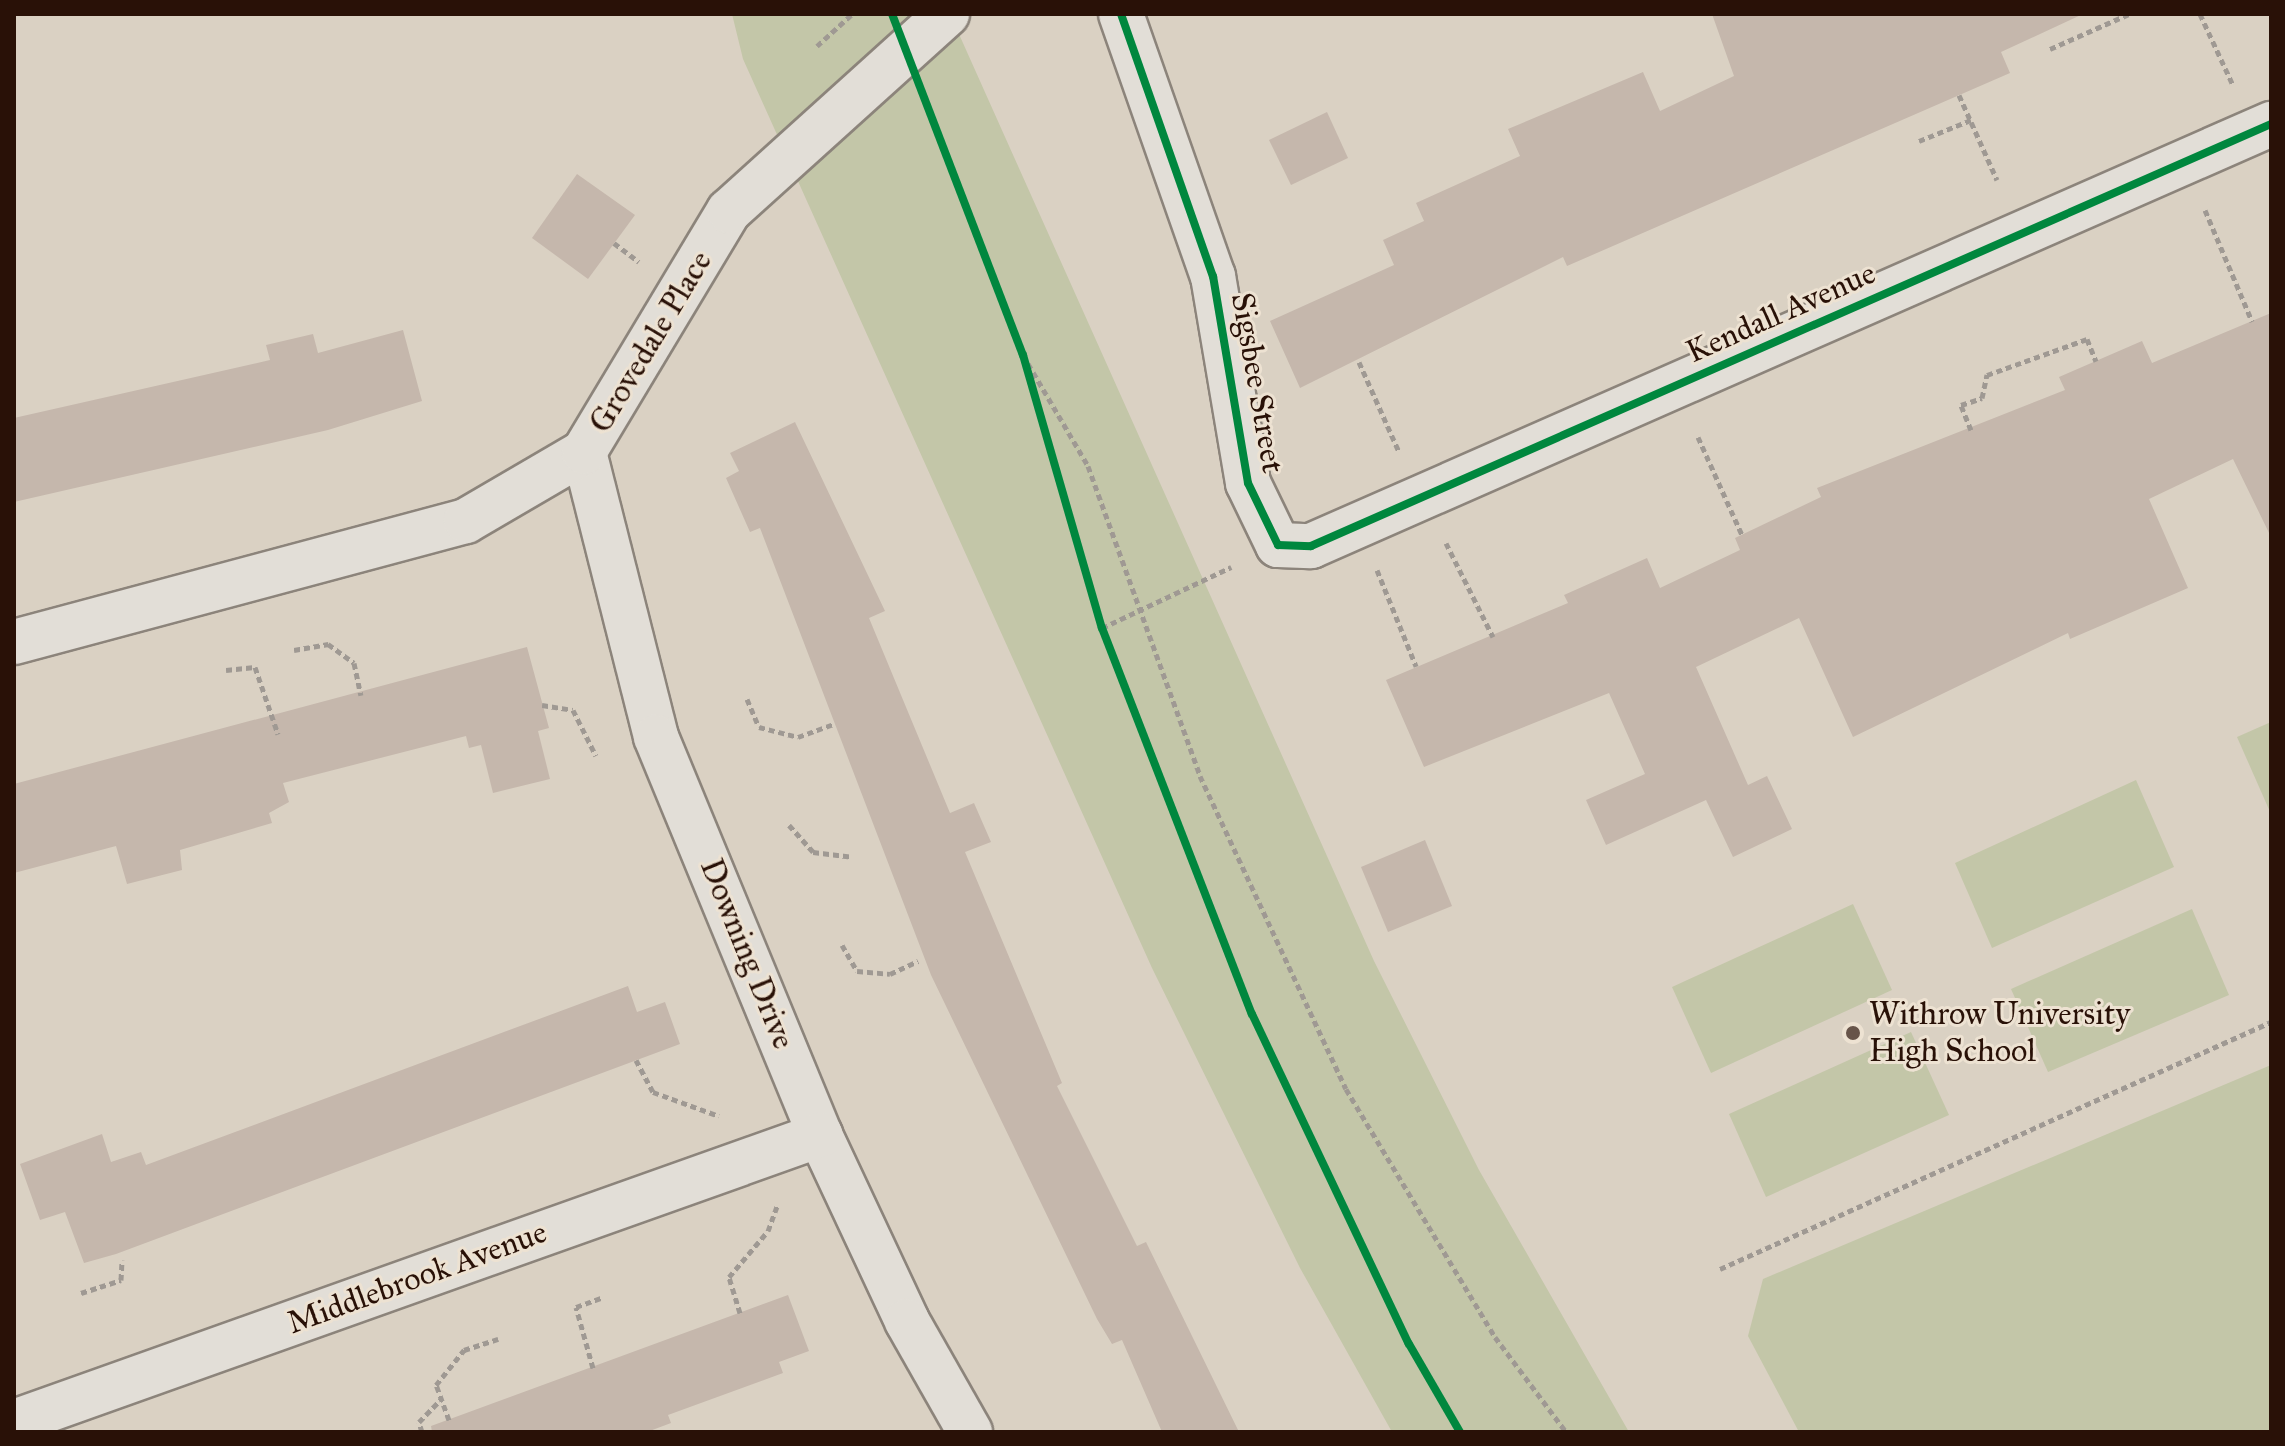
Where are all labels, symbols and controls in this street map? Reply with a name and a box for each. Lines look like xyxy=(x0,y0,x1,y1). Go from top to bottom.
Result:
street label: Grovedale Place xyxy=(582,244,720,440)
street label: Kendall Avenue xyxy=(1681,254,1881,372)
street label: Sigsbee Street xyxy=(1222,290,1292,476)
street label: Downing Drive xyxy=(691,853,803,1055)
place label: Withrow University High School xyxy=(1869,996,2130,1071)
marker: Withrow University High School xyxy=(1844,1024,1862,1042)
street label: Middlebrook Avenue xyxy=(282,1213,552,1343)

